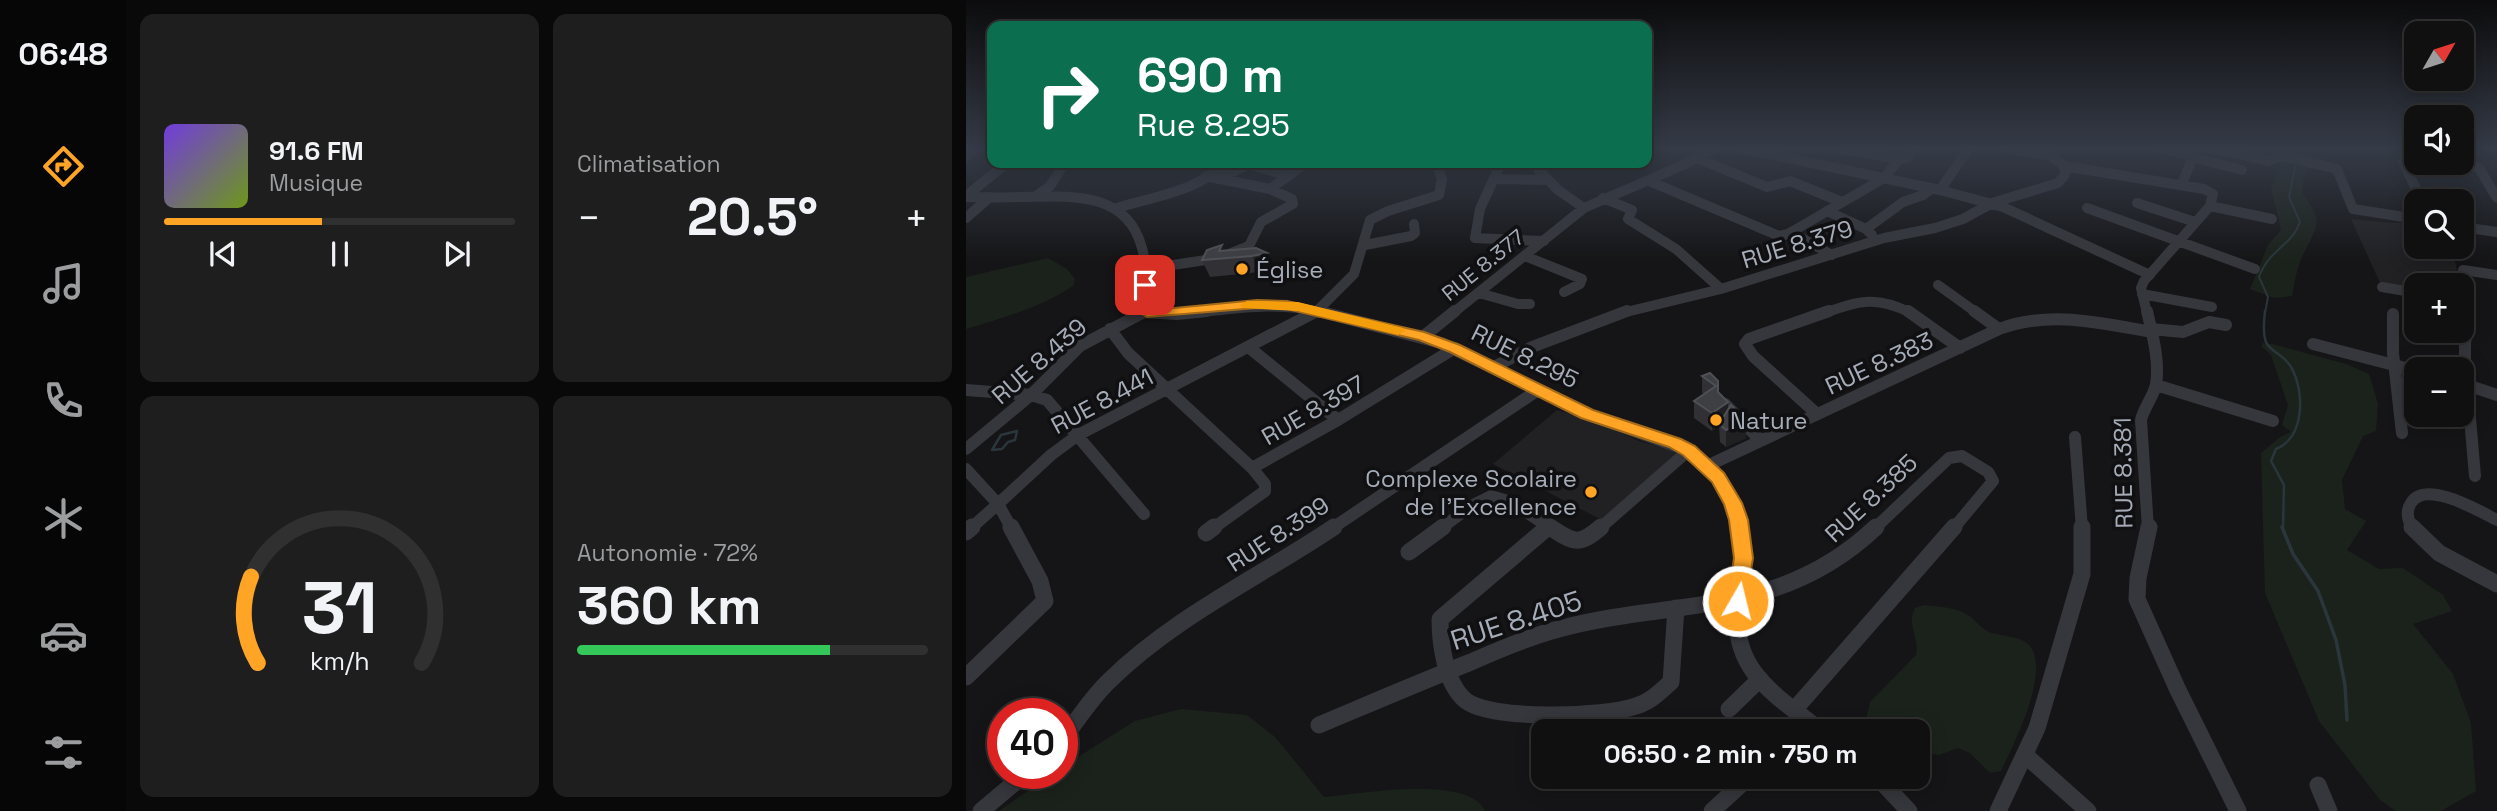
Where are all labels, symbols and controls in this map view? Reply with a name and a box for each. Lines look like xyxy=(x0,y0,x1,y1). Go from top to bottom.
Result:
north arrow xyxy=(2404,21,2474,91)
map controls xyxy=(2404,21,2474,427)
text: 06:48 xyxy=(18,34,108,74)
text: 690 m xyxy=(1137,44,1284,106)
icon: right xyxy=(1022,49,1113,140)
text: Rue 8.295 xyxy=(1137,105,1290,145)
button: sound xyxy=(2404,105,2474,175)
text: 91.6 FM xyxy=(269,134,364,168)
icon: directions xyxy=(39,142,88,191)
text: Climatisation xyxy=(577,149,721,179)
text: Musique xyxy=(269,168,363,198)
text: 20.5° xyxy=(687,184,818,250)
button: search xyxy=(2404,189,2474,259)
text: − xyxy=(577,194,601,242)
text: + xyxy=(904,194,928,242)
street label: RUE 8.379 xyxy=(1738,212,1856,276)
street label: RUE 8.377 xyxy=(1436,223,1530,307)
icon: previous xyxy=(204,235,242,273)
icon: pause xyxy=(321,235,359,273)
icon: next xyxy=(438,235,476,273)
place label: Église xyxy=(1256,254,1324,285)
pin xyxy=(1115,255,1175,315)
icon: music xyxy=(39,259,88,308)
marker: Église xyxy=(1234,261,1250,277)
icon: arrive xyxy=(1126,266,1164,304)
button: + xyxy=(2404,273,2474,343)
street label: RUE 8.439 xyxy=(985,311,1093,411)
street label: RUE 8.295 xyxy=(1466,317,1584,395)
street label: RUE 8.383 xyxy=(1820,324,1938,402)
button: − xyxy=(2404,357,2474,427)
street label: RUE 8.441 xyxy=(1046,361,1158,441)
street label: RUE 8.397 xyxy=(1256,368,1370,452)
icon: phone xyxy=(39,376,88,425)
place label: Nature xyxy=(1730,405,1808,436)
marker: Nature xyxy=(1708,412,1724,428)
street label: RUE 8.381 xyxy=(2107,417,2139,529)
street label: RUE 8.385 xyxy=(1818,447,1924,549)
place label: Complexe Scolaire de l'Excellence xyxy=(1365,463,1577,522)
marker: Complexe Scolaire de l'Excellence xyxy=(1583,484,1599,500)
street label: RUE 8.399 xyxy=(1221,489,1335,579)
icon: climate xyxy=(39,494,88,543)
text: Autonomie · 72% xyxy=(577,538,758,568)
text: 31 xyxy=(302,561,377,654)
position arrow xyxy=(1701,564,1775,638)
text: 360 km xyxy=(577,573,761,639)
street label: RUE 8.405 xyxy=(1446,582,1586,658)
icon: car xyxy=(39,611,88,660)
text: km/h xyxy=(310,644,369,676)
speed limit sign: 40 xyxy=(987,698,1078,789)
icon: filters xyxy=(39,728,88,777)
text: 06:50 · 2 min · 750 m xyxy=(1604,737,1857,771)

